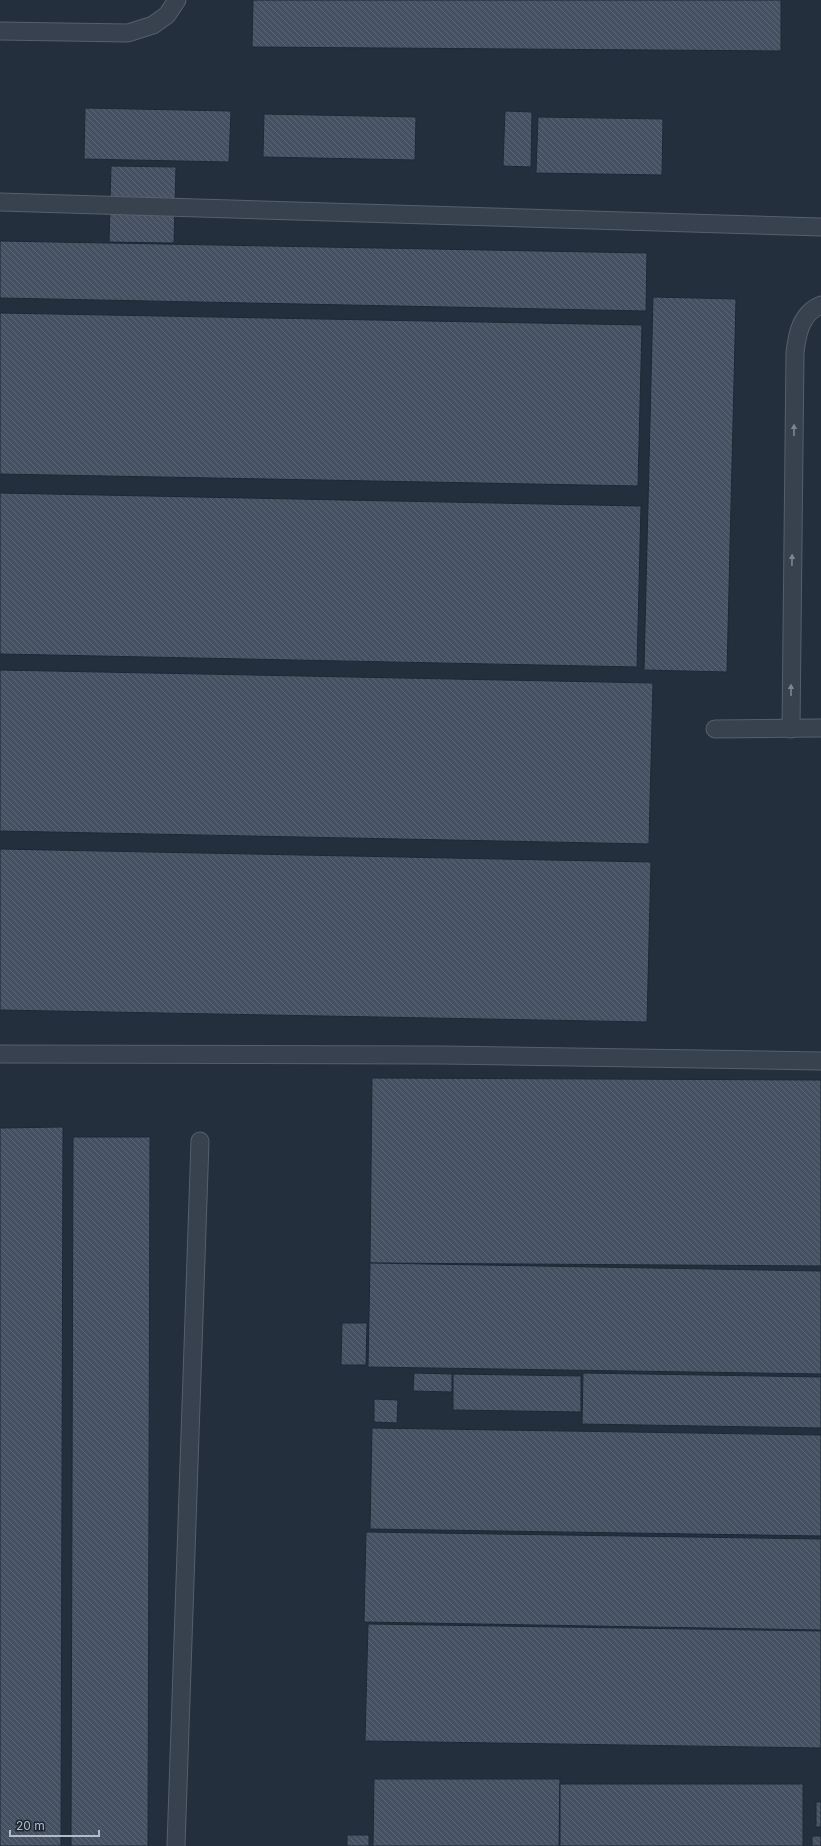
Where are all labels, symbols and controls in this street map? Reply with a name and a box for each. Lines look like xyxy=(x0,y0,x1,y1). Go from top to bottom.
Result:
one-way arrow xyxy=(791,423,797,436)
one-way arrow xyxy=(789,553,795,566)
one-way arrow xyxy=(788,683,794,696)
scale bar xyxy=(10,1812,99,1838)
text: 20 m xyxy=(16,1818,45,1833)

